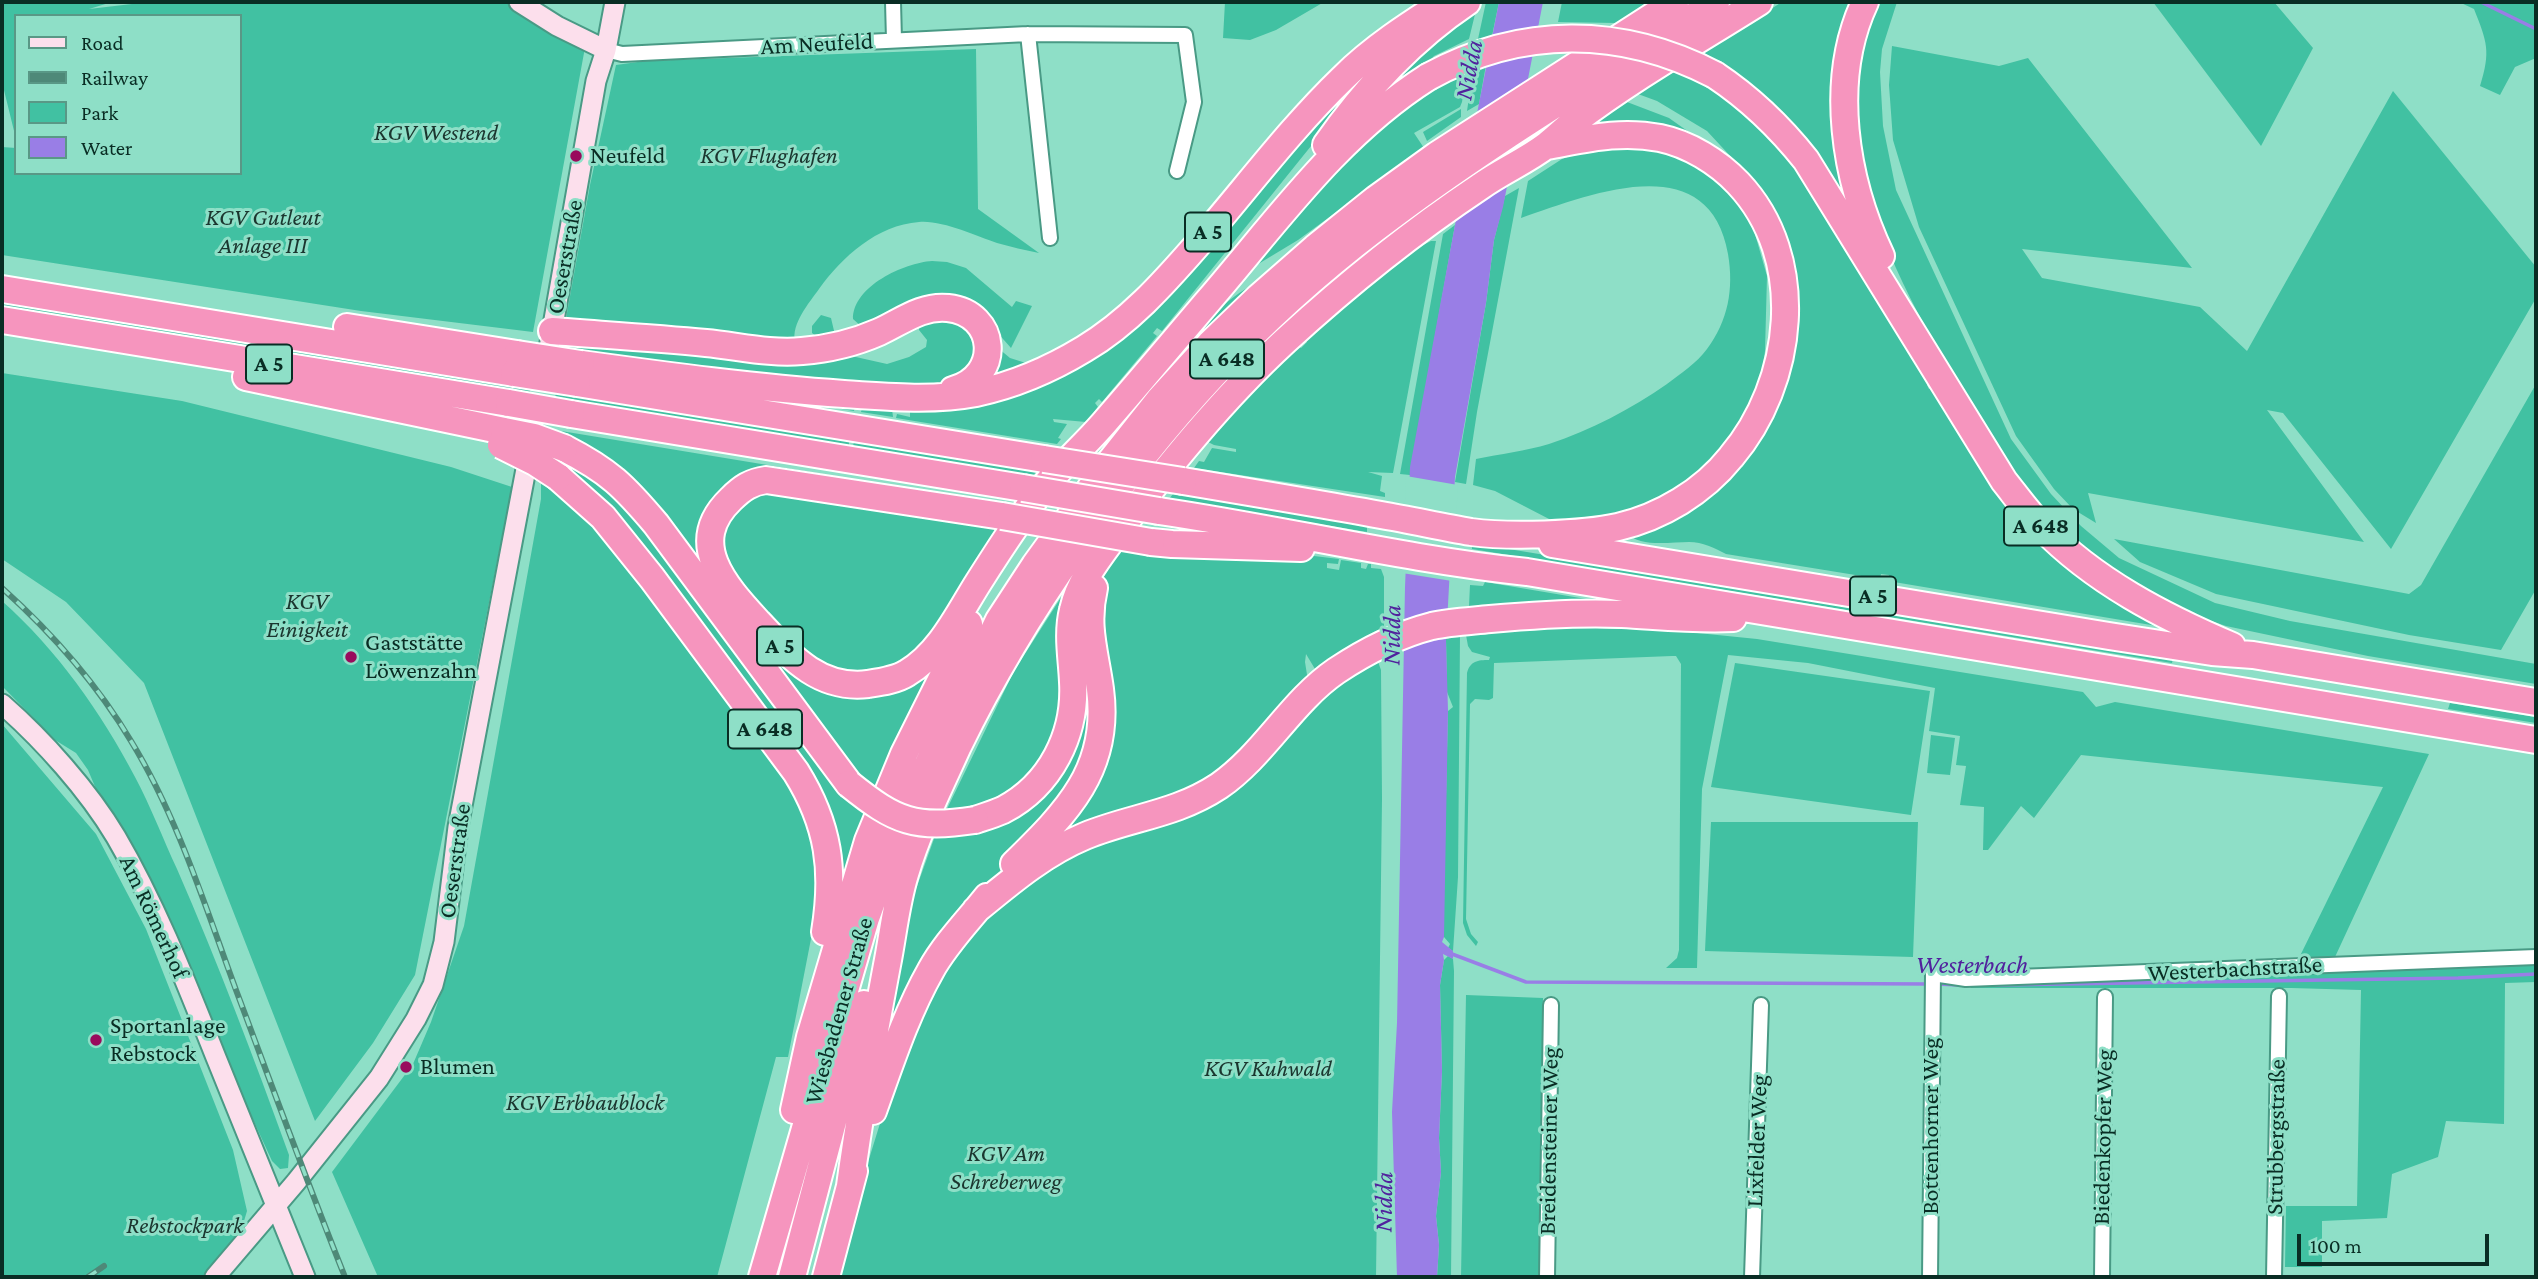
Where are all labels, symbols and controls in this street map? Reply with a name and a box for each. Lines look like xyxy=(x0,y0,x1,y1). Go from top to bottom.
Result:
legend xyxy=(14,14,242,175)
street label: Am Neufeld xyxy=(760,27,874,61)
text: Road xyxy=(81,31,124,55)
water label: Nidda xyxy=(1448,37,1490,103)
text: Railway xyxy=(81,66,148,90)
text: Park xyxy=(81,101,118,125)
park label: KGV Westend xyxy=(374,119,498,147)
text: Water xyxy=(81,136,133,160)
place label: Neufeld xyxy=(590,142,665,170)
park label: KGV Flughafen xyxy=(700,142,838,170)
marker: Neufeld xyxy=(568,148,584,164)
street label: Oeserstraße xyxy=(541,198,589,316)
park label: KGV Gutleut Anlage III xyxy=(205,204,321,260)
road number: A 5 xyxy=(1185,213,1231,252)
road number: A 648 xyxy=(1190,340,1264,378)
road number: A 5 xyxy=(246,344,292,384)
road number: A 648 xyxy=(2004,506,2078,546)
road number: A 5 xyxy=(1850,576,1896,616)
park label: KGV Einigkeit xyxy=(266,588,348,644)
water label: Nidda xyxy=(1376,604,1408,666)
road number: A 5 xyxy=(757,626,803,666)
place label: Gaststätte Löwenzahn xyxy=(365,629,477,685)
marker: Gaststätte Löwenzahn xyxy=(343,649,359,665)
road number: A 648 xyxy=(728,709,802,748)
street label: Oeserstraße xyxy=(433,802,477,920)
street label: Am Römerhof xyxy=(113,851,195,983)
street label: Wiesbadener Straße xyxy=(799,914,879,1108)
water label: Westerbach xyxy=(1916,949,2028,981)
street label: Westerbachstraße xyxy=(2147,950,2323,988)
place label: Sportanlage Rebstock xyxy=(110,1012,226,1068)
marker: Sportanlage Rebstock xyxy=(88,1032,104,1048)
street label: Bottenhorner Weg xyxy=(1917,1037,1945,1215)
street label: Breidensteiner Weg xyxy=(1533,1047,1565,1235)
street label: Biedenkopfer Weg xyxy=(2087,1049,2119,1225)
place label: Blumen xyxy=(420,1053,495,1081)
park label: KGV Kuhwald xyxy=(1204,1055,1332,1083)
marker: Blumen xyxy=(398,1059,414,1075)
street label: Strubbergstraße xyxy=(2260,1059,2292,1215)
street label: Lixfelder Weg xyxy=(1740,1074,1774,1208)
park label: KGV Erbbaublock xyxy=(506,1089,664,1117)
park label: KGV Am Schreberweg xyxy=(950,1140,1062,1196)
water label: Nidda xyxy=(1368,1171,1400,1233)
park label: Rebstockpark xyxy=(126,1212,244,1240)
scale bar xyxy=(2300,1220,2492,1264)
text: 100 m xyxy=(2310,1234,2362,1258)

